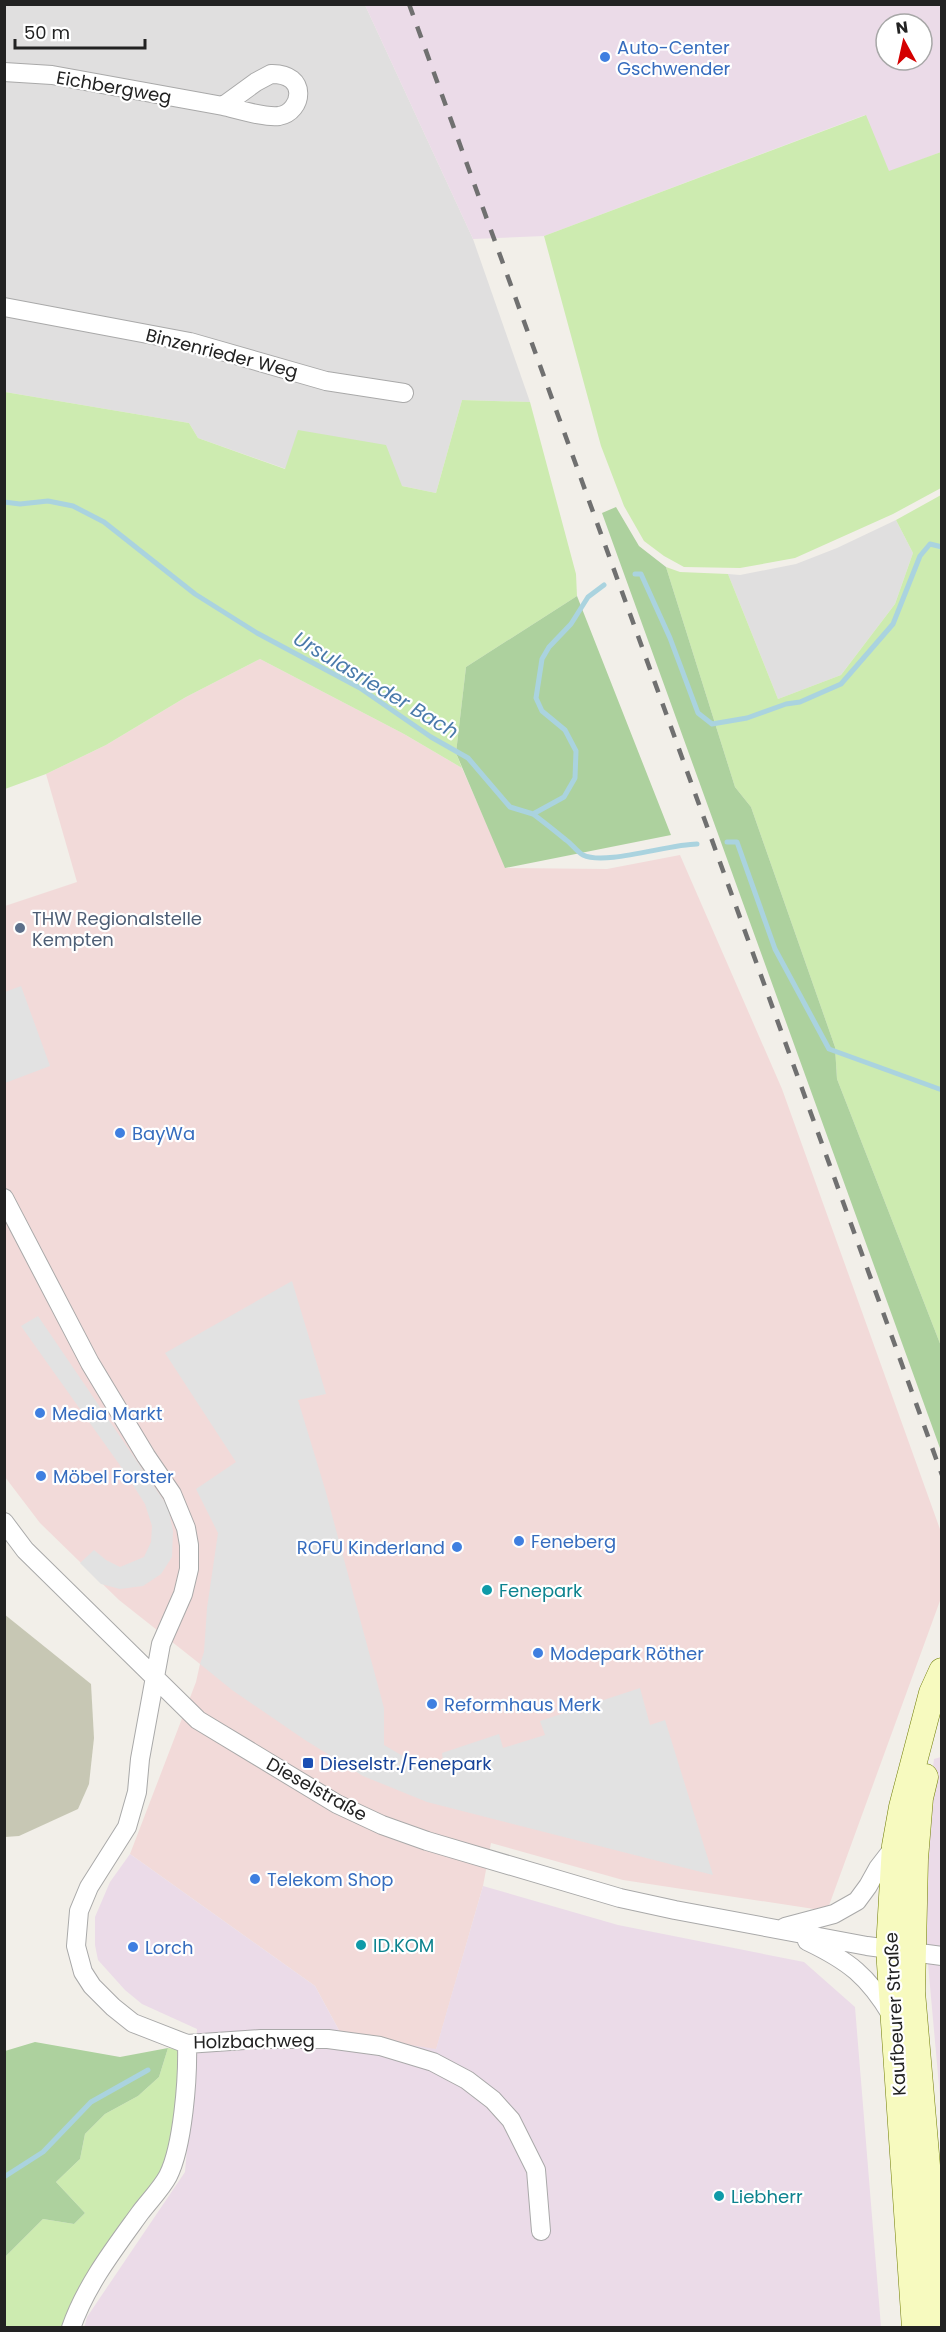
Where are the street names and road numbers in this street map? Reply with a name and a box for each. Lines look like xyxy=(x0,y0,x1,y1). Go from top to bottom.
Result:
street label: Eichbergweg xyxy=(55,65,173,109)
street label: Binzenrieder Weg xyxy=(143,322,301,384)
street label: Dieselstraße xyxy=(262,1751,372,1827)
street label: Kaufbeurer Straße xyxy=(878,1931,912,2097)
street label: Holzbachweg xyxy=(193,2027,315,2055)

